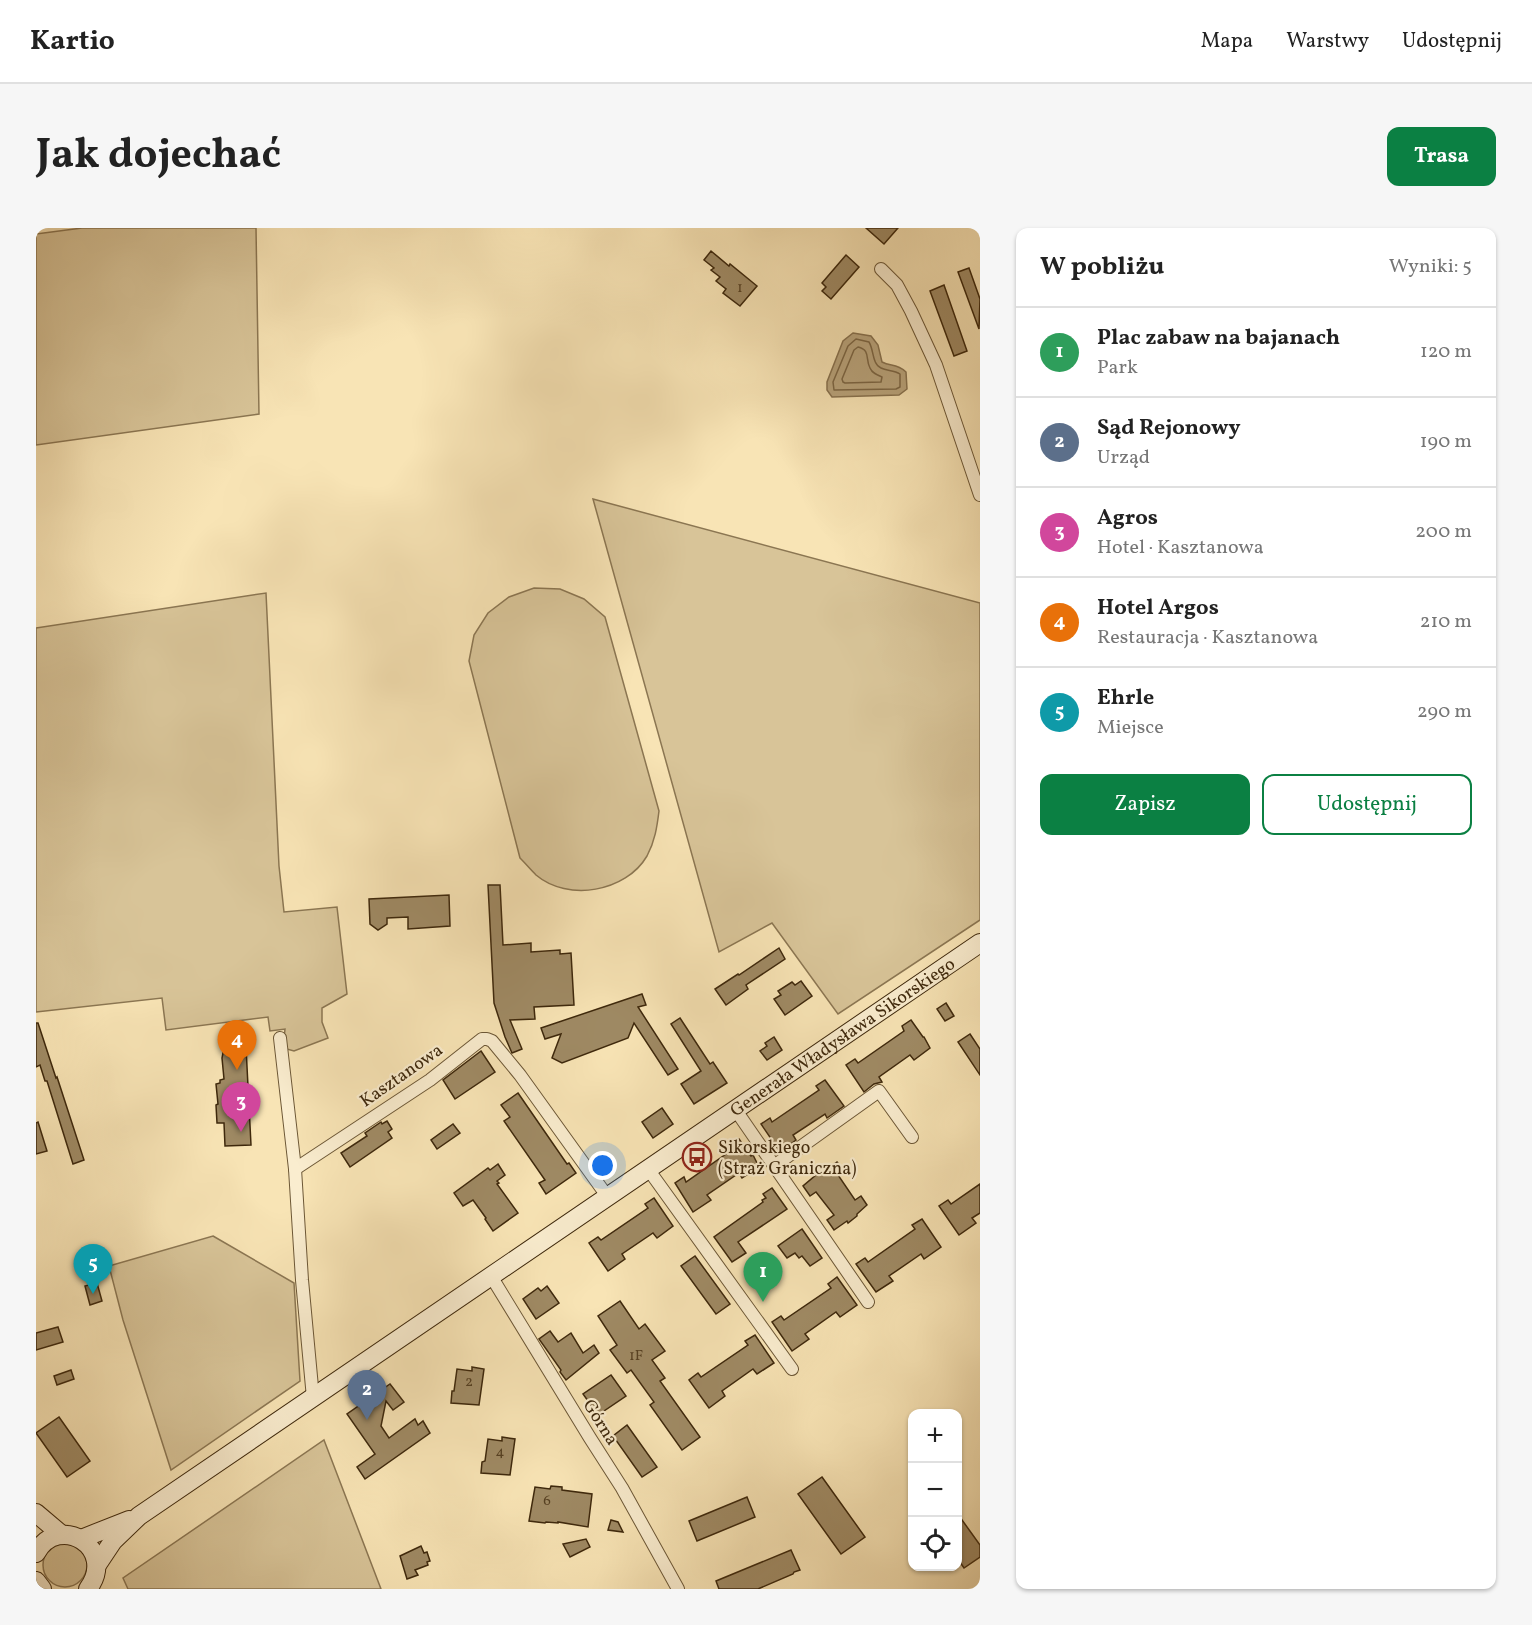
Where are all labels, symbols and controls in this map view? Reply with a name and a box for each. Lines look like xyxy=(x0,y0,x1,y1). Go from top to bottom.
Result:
text: Kartio xyxy=(30,22,115,61)
text: Mapa xyxy=(1201,27,1253,56)
text: Warstwy xyxy=(1286,27,1369,56)
text: Udostępnij xyxy=(1402,27,1502,56)
text: Jak dojechać xyxy=(36,127,281,186)
button: Trasa xyxy=(1387,127,1496,186)
text: W pobliżu xyxy=(1040,249,1164,285)
text: Wyniki: 5 xyxy=(1389,253,1472,281)
house number: 1 xyxy=(737,278,743,299)
text: Plac zabaw na bajanach xyxy=(1097,323,1340,354)
text: 1 xyxy=(1055,338,1064,366)
text: 120 m xyxy=(1420,338,1472,366)
text: Park xyxy=(1097,354,1138,382)
text: Sąd Rejonowy xyxy=(1097,413,1241,444)
text: 2 xyxy=(1054,428,1065,456)
text: 190 m xyxy=(1420,428,1472,456)
text: Urząd xyxy=(1097,444,1150,472)
text: Agros xyxy=(1097,503,1158,534)
text: 3 xyxy=(1054,518,1065,546)
text: 200 m xyxy=(1415,518,1472,546)
text: Hotel · Kasztanowa xyxy=(1097,534,1264,562)
text: Hotel Argos xyxy=(1097,593,1219,624)
text: 4 xyxy=(1053,608,1066,636)
text: 210 m xyxy=(1420,608,1472,636)
text: Restauracja · Kasztanowa xyxy=(1097,624,1318,652)
text: Ehrle xyxy=(1097,683,1154,714)
text: 5 xyxy=(1055,698,1064,726)
text: 290 m xyxy=(1417,698,1472,726)
text: Miejsce xyxy=(1097,714,1164,742)
button: Zapisz xyxy=(1040,774,1250,835)
button: Udostępnij xyxy=(1262,774,1472,835)
street label: Generała Władysława Sikorskiego xyxy=(726,952,961,1124)
pin: 4 xyxy=(218,1020,256,1070)
street label: Kasztanowa xyxy=(355,1038,448,1114)
pin: 3 xyxy=(222,1082,260,1132)
place label: Sikorskiego (Straż Graniczna) xyxy=(718,1136,856,1182)
bus stop icon: Sikorskiego (Straż Graniczna) xyxy=(681,1141,713,1173)
your location xyxy=(588,1151,617,1180)
pin: 5 xyxy=(74,1244,112,1294)
pin: 1 xyxy=(744,1252,782,1302)
house number: 1F xyxy=(629,1346,643,1367)
pin: 2 xyxy=(348,1370,386,1420)
house number: 2 xyxy=(465,1372,473,1393)
street label: Górna xyxy=(576,1395,624,1451)
map controls xyxy=(908,1409,962,1571)
button: + xyxy=(908,1409,962,1463)
house number: 4 xyxy=(496,1442,505,1463)
button: − xyxy=(908,1463,962,1517)
house number: 6 xyxy=(543,1491,551,1512)
button: locate xyxy=(908,1517,962,1571)

